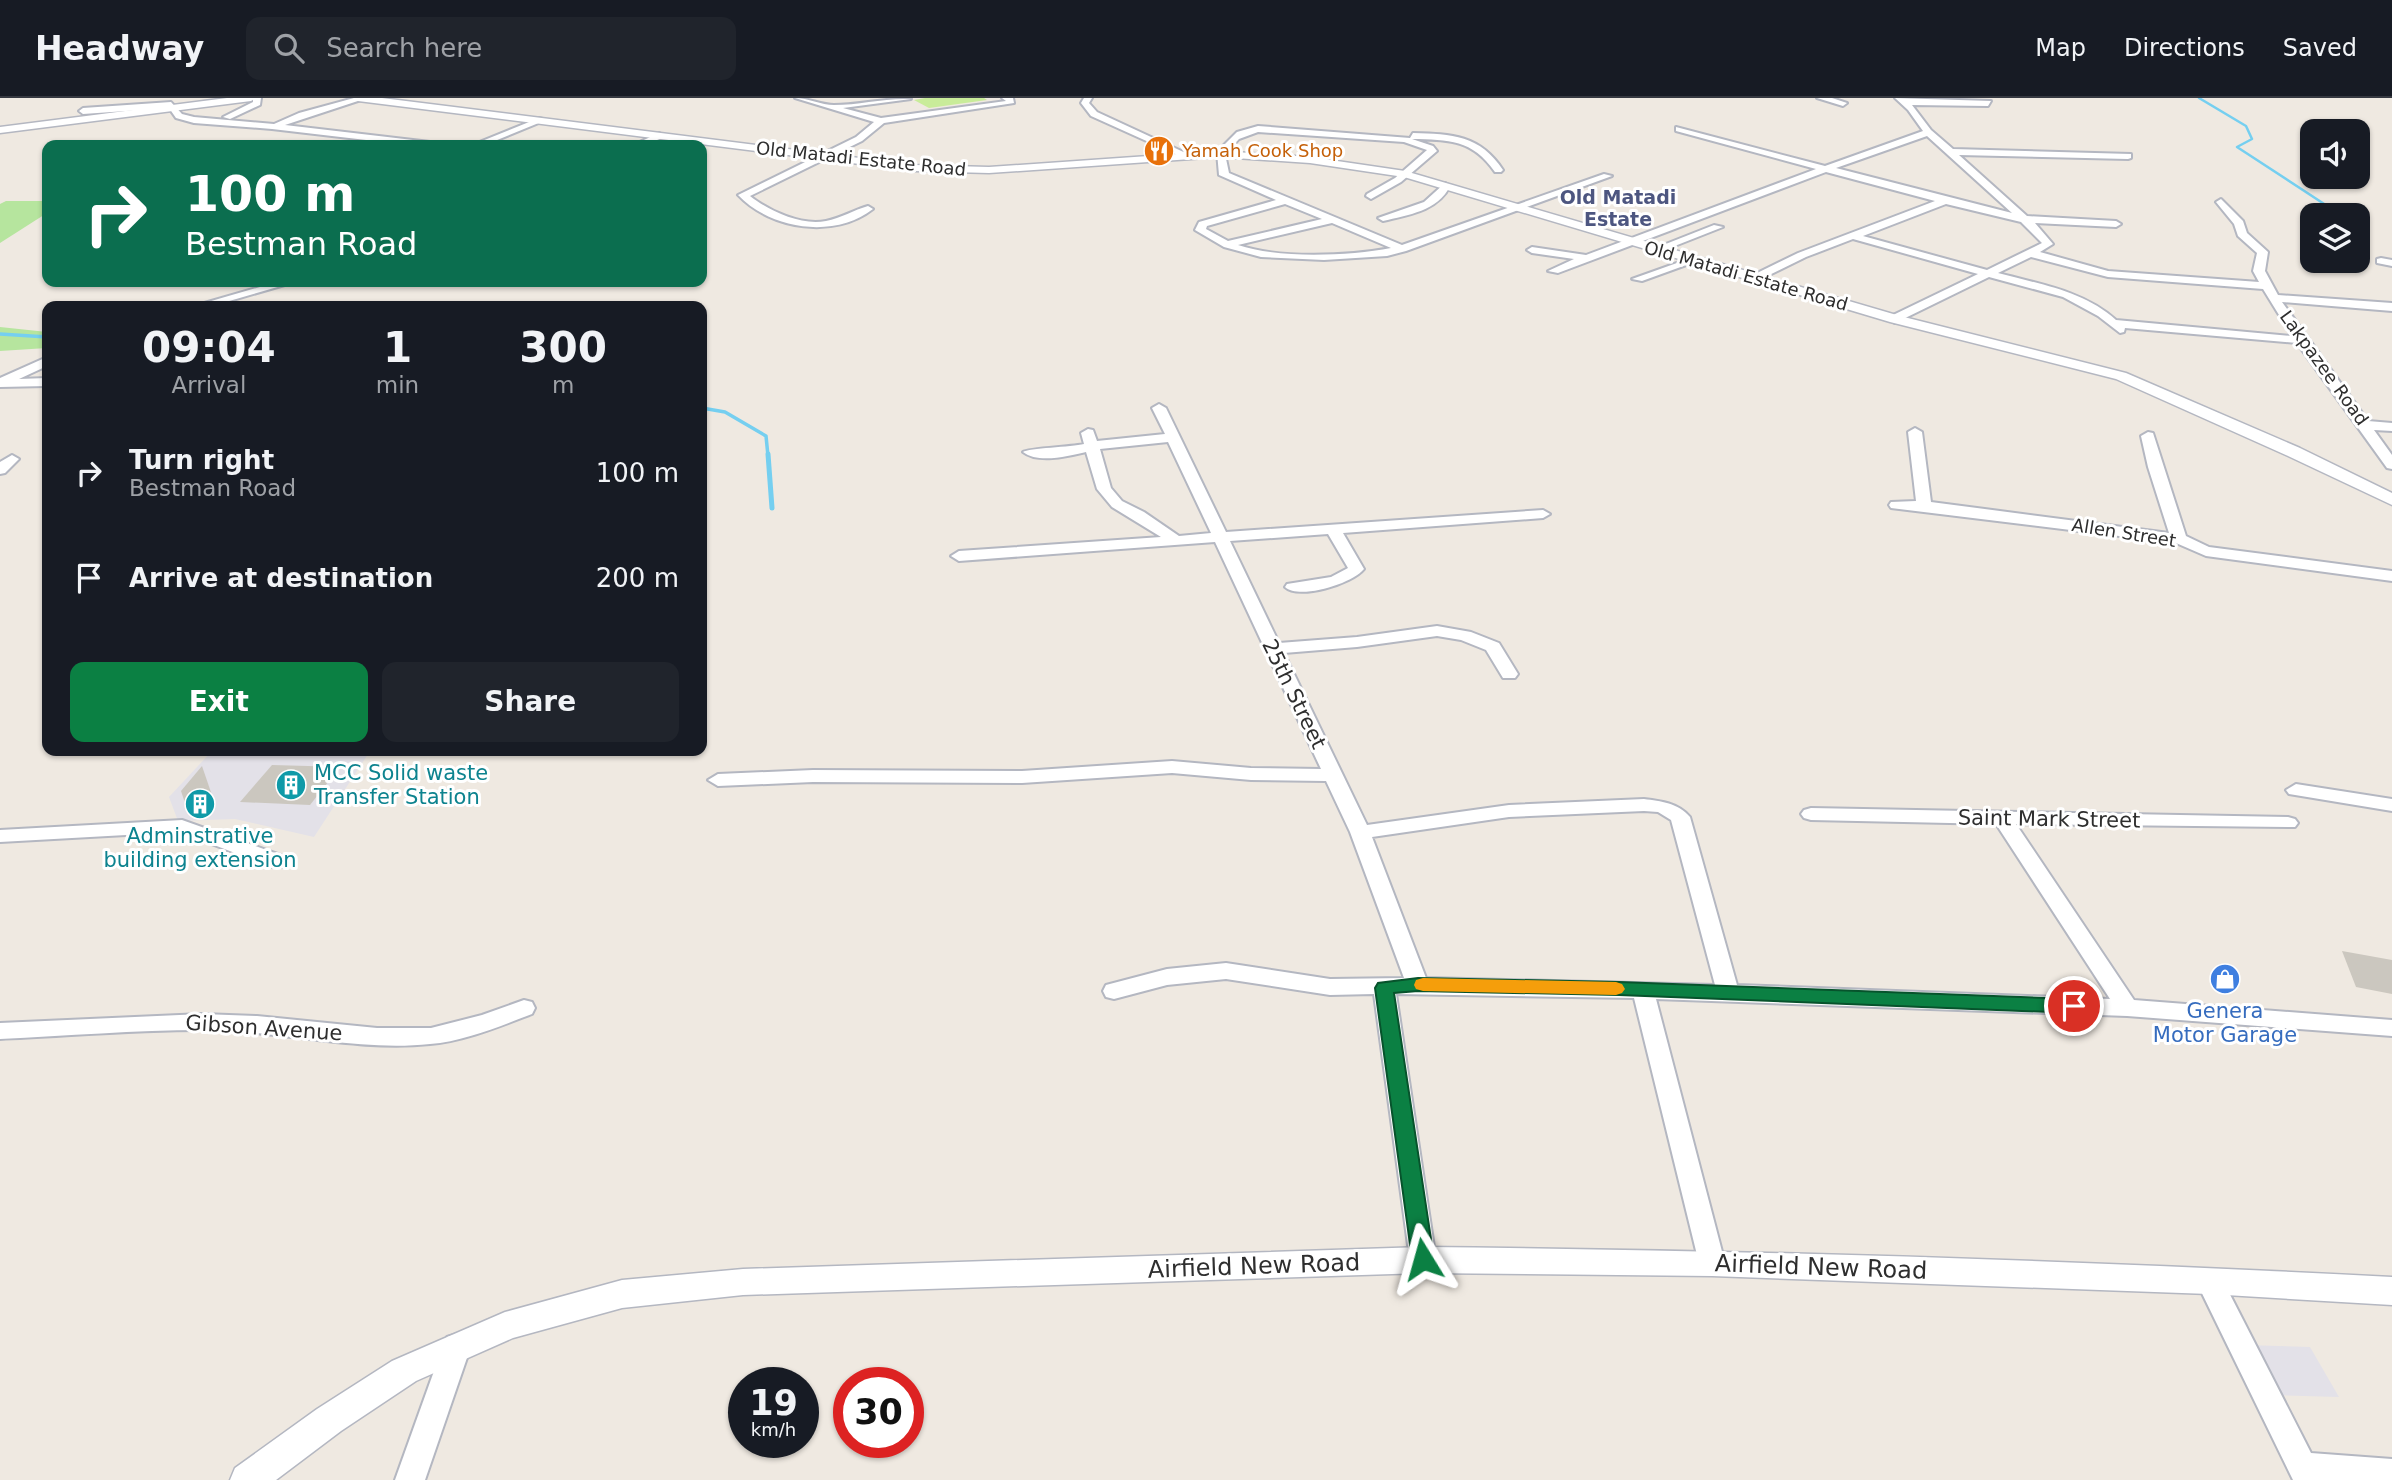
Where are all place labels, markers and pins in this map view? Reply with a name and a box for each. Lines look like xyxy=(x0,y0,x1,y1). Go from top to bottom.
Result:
restaurant icon: Yamah Cook Shop xyxy=(1142,134,1176,168)
place label: Yamah Cook Shop xyxy=(1181,140,1343,161)
place label: MCC Solid waste Transfer Station xyxy=(313,761,488,809)
building icon: MCC Solid waste Transfer Station xyxy=(274,768,308,802)
building icon: Adminstrative building extension xyxy=(183,787,217,821)
place label: Adminstrative building extension xyxy=(103,824,297,872)
shop icon: Genera Motor Garage xyxy=(2208,962,2242,996)
pin xyxy=(2044,976,2104,1036)
place label: Genera Motor Garage xyxy=(2153,999,2297,1047)

